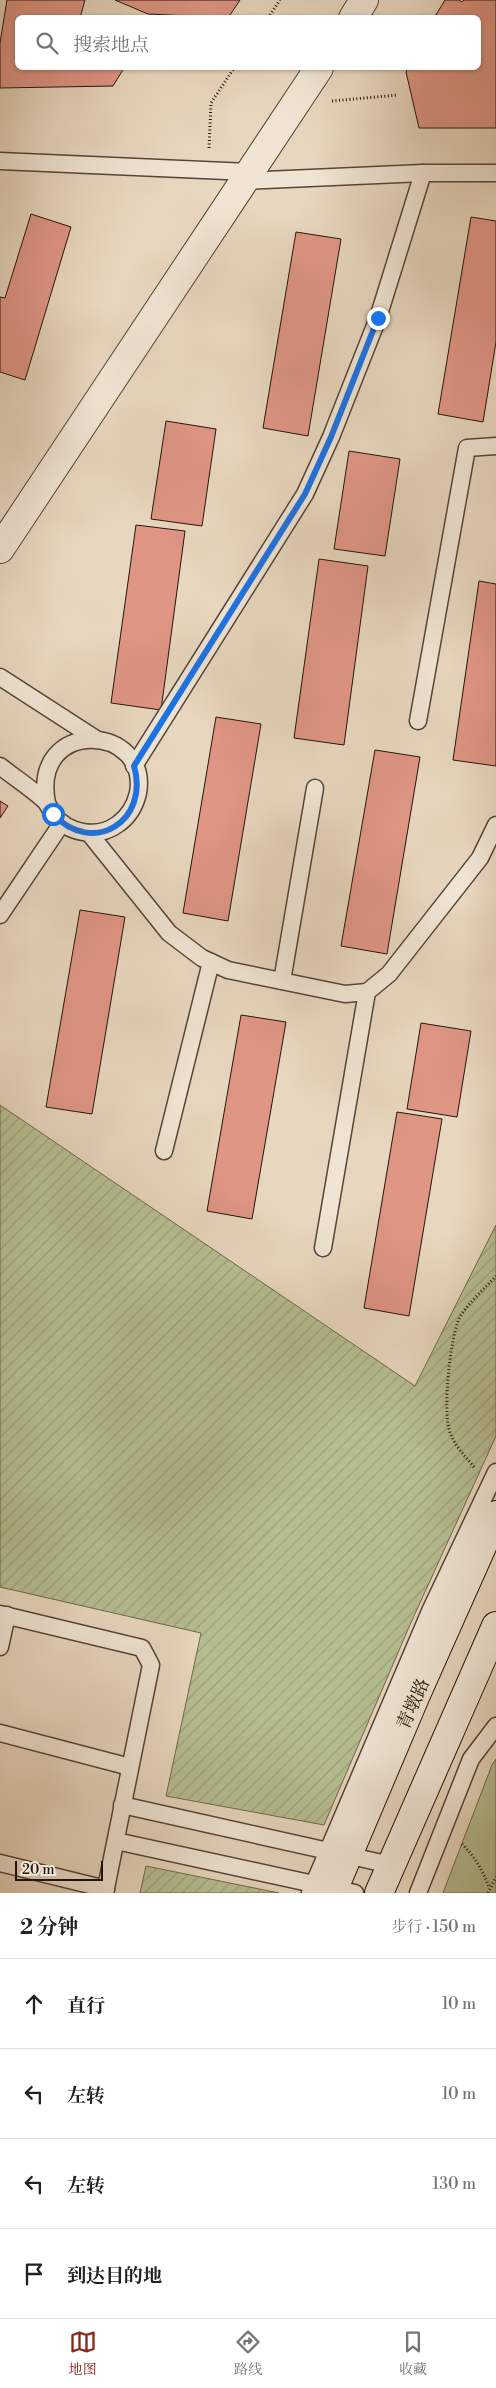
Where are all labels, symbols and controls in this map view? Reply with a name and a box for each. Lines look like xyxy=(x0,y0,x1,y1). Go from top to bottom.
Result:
search box xyxy=(15,15,481,70)
icon: search xyxy=(33,29,61,57)
text: 搜索地点 xyxy=(73,33,149,57)
route end xyxy=(367,307,390,330)
route start xyxy=(42,803,65,826)
street label: 青墩路 xyxy=(392,1675,435,1734)
scale bar xyxy=(15,1858,102,1881)
text: 20 m xyxy=(22,1861,54,1879)
text: 2 分钟 xyxy=(20,1915,79,1941)
text: 步行 · 150 m xyxy=(391,1917,476,1937)
icon: ahead xyxy=(20,1990,48,2018)
text: 直行 xyxy=(67,1994,105,2018)
text: 10 m xyxy=(442,1994,476,2014)
icon: left xyxy=(20,2080,48,2108)
text: 左转 xyxy=(67,2084,105,2108)
text: 10 m xyxy=(442,2084,476,2104)
icon: left xyxy=(20,2170,48,2198)
text: 左转 xyxy=(67,2174,105,2198)
text: 130 m xyxy=(432,2174,476,2194)
icon: arrive xyxy=(20,2260,48,2288)
text: 到达目的地 xyxy=(67,2264,162,2288)
tab: 地图 xyxy=(69,2328,97,2379)
tab: 路线 xyxy=(234,2328,262,2379)
tab: 收藏 xyxy=(399,2328,427,2379)

